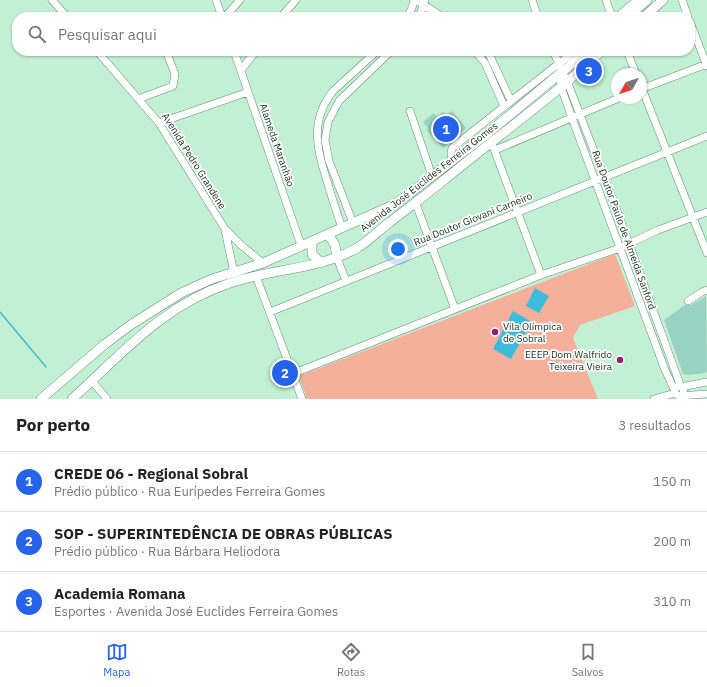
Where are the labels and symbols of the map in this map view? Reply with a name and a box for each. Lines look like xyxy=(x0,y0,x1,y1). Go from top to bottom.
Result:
pin: 3 xyxy=(576,56,602,86)
north arrow xyxy=(611,68,647,104)
street label: Alameda Maranhão xyxy=(257,102,297,189)
street label: Avenida Pedro Grandene xyxy=(159,110,229,212)
pin: 1 xyxy=(433,114,459,144)
street label: Avenida José Euclides Ferreira Gomes xyxy=(358,119,500,235)
street label: Rua Doutor Paulo de Almeida Sanford xyxy=(589,149,659,311)
street label: Rua Doutor Giovani Carneiro xyxy=(412,189,535,249)
your location xyxy=(388,239,408,259)
place label: Vila Olímpica de Sobral xyxy=(503,320,562,345)
marker: Vila Olímpica de Sobral xyxy=(490,327,500,337)
place label: EEEP Dom Walfrido Teixeira Vieira xyxy=(525,348,613,373)
marker: EEEP Dom Walfrido Teixeira Vieira xyxy=(615,355,625,365)
pin: 2 xyxy=(272,358,298,388)

